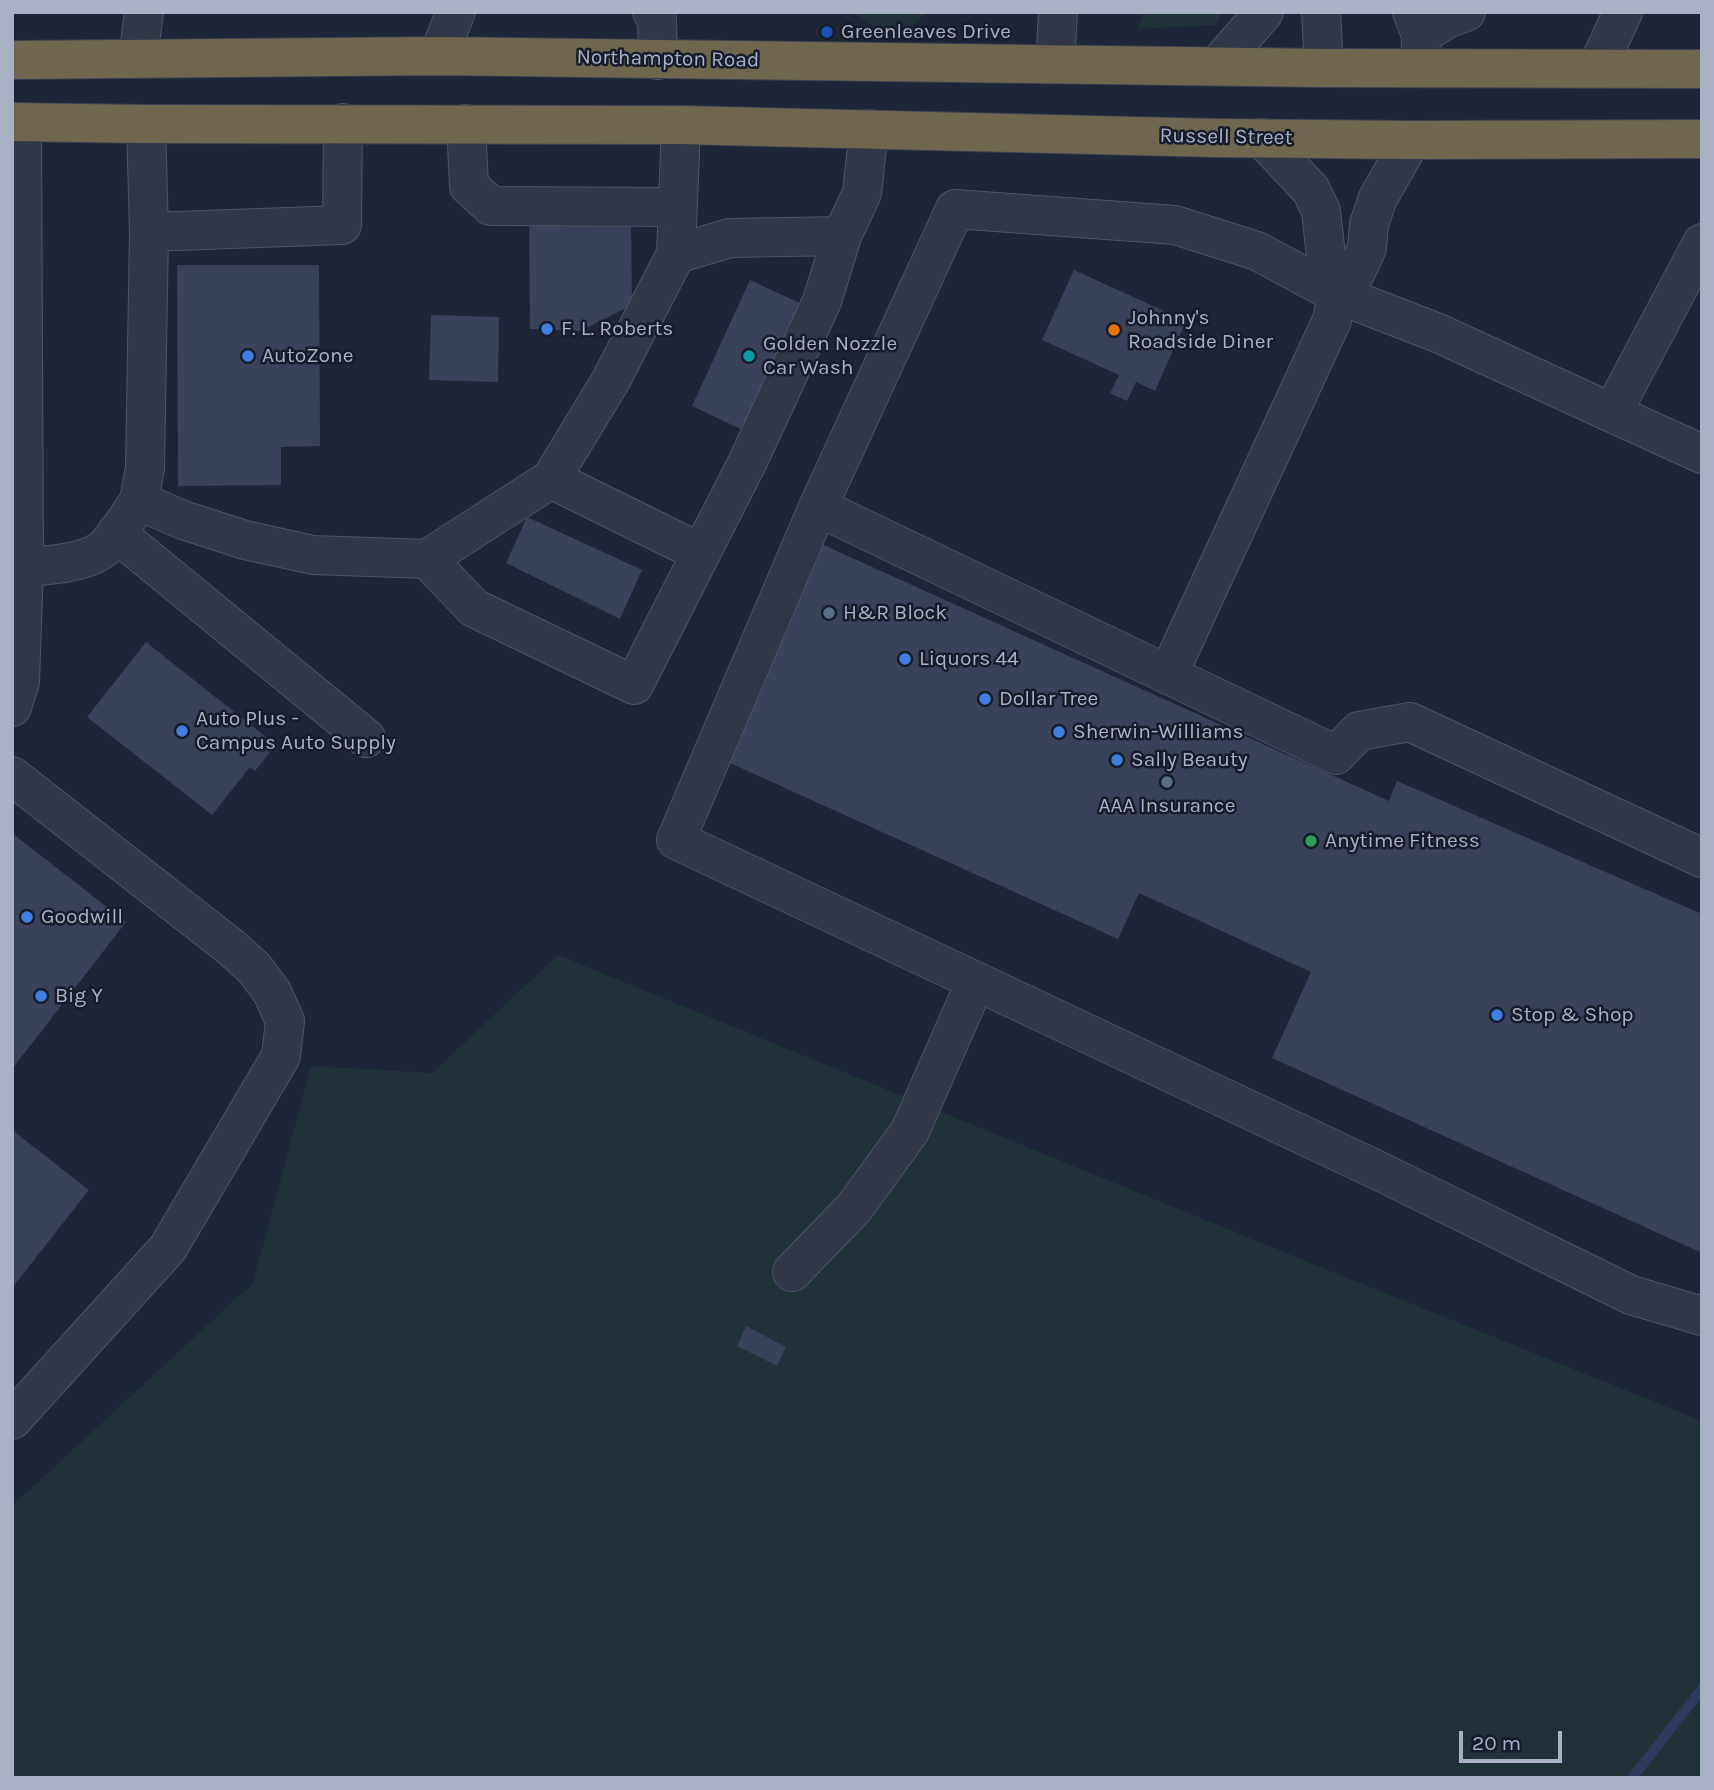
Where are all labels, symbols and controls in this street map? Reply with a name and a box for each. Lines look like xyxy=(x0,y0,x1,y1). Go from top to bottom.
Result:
place label: Greenleaves Drive xyxy=(841,19,1011,45)
marker: Greenleaves Drive xyxy=(819,24,835,40)
street label: Northampton Road xyxy=(576,45,760,73)
street label: Russell Street xyxy=(1159,123,1293,151)
place label: Johnny's Roadside Diner xyxy=(1128,305,1273,355)
place label: F. L. Roberts xyxy=(561,316,673,342)
marker: F. L. Roberts xyxy=(539,321,555,337)
marker: Johnny's Roadside Diner xyxy=(1106,322,1122,338)
place label: Golden Nozzle Car Wash xyxy=(763,331,897,381)
place label: AutoZone xyxy=(262,343,354,369)
marker: AutoZone xyxy=(240,348,256,364)
marker: Golden Nozzle Car Wash xyxy=(741,348,757,364)
place label: H&R Block xyxy=(843,600,947,626)
marker: H&R Block xyxy=(821,605,837,621)
place label: Liquors 44 xyxy=(919,646,1019,672)
marker: Liquors 44 xyxy=(897,651,913,667)
place label: Dollar Tree xyxy=(999,686,1098,712)
marker: Dollar Tree xyxy=(977,691,993,707)
place label: Auto Plus - Campus Auto Supply xyxy=(196,706,396,756)
place label: Sherwin-Williams xyxy=(1073,719,1243,745)
marker: Auto Plus - Campus Auto Supply xyxy=(174,723,190,739)
marker: Sherwin-Williams xyxy=(1051,724,1067,740)
place label: Sally Beauty xyxy=(1131,747,1248,773)
marker: Sally Beauty xyxy=(1109,752,1125,768)
marker: AAA Insurance xyxy=(1159,774,1175,790)
place label: AAA Insurance xyxy=(1099,793,1235,819)
place label: Anytime Fitness xyxy=(1325,828,1480,854)
marker: Anytime Fitness xyxy=(1303,833,1319,849)
place label: Goodwill xyxy=(41,904,123,930)
marker: Goodwill xyxy=(19,909,35,925)
place label: Big Y xyxy=(55,983,103,1009)
marker: Big Y xyxy=(33,988,49,1004)
place label: Stop & Shop xyxy=(1511,1002,1634,1028)
marker: Stop & Shop xyxy=(1489,1007,1505,1023)
scale bar xyxy=(1462,1716,1565,1760)
text: 20 m xyxy=(1472,1731,1521,1755)

